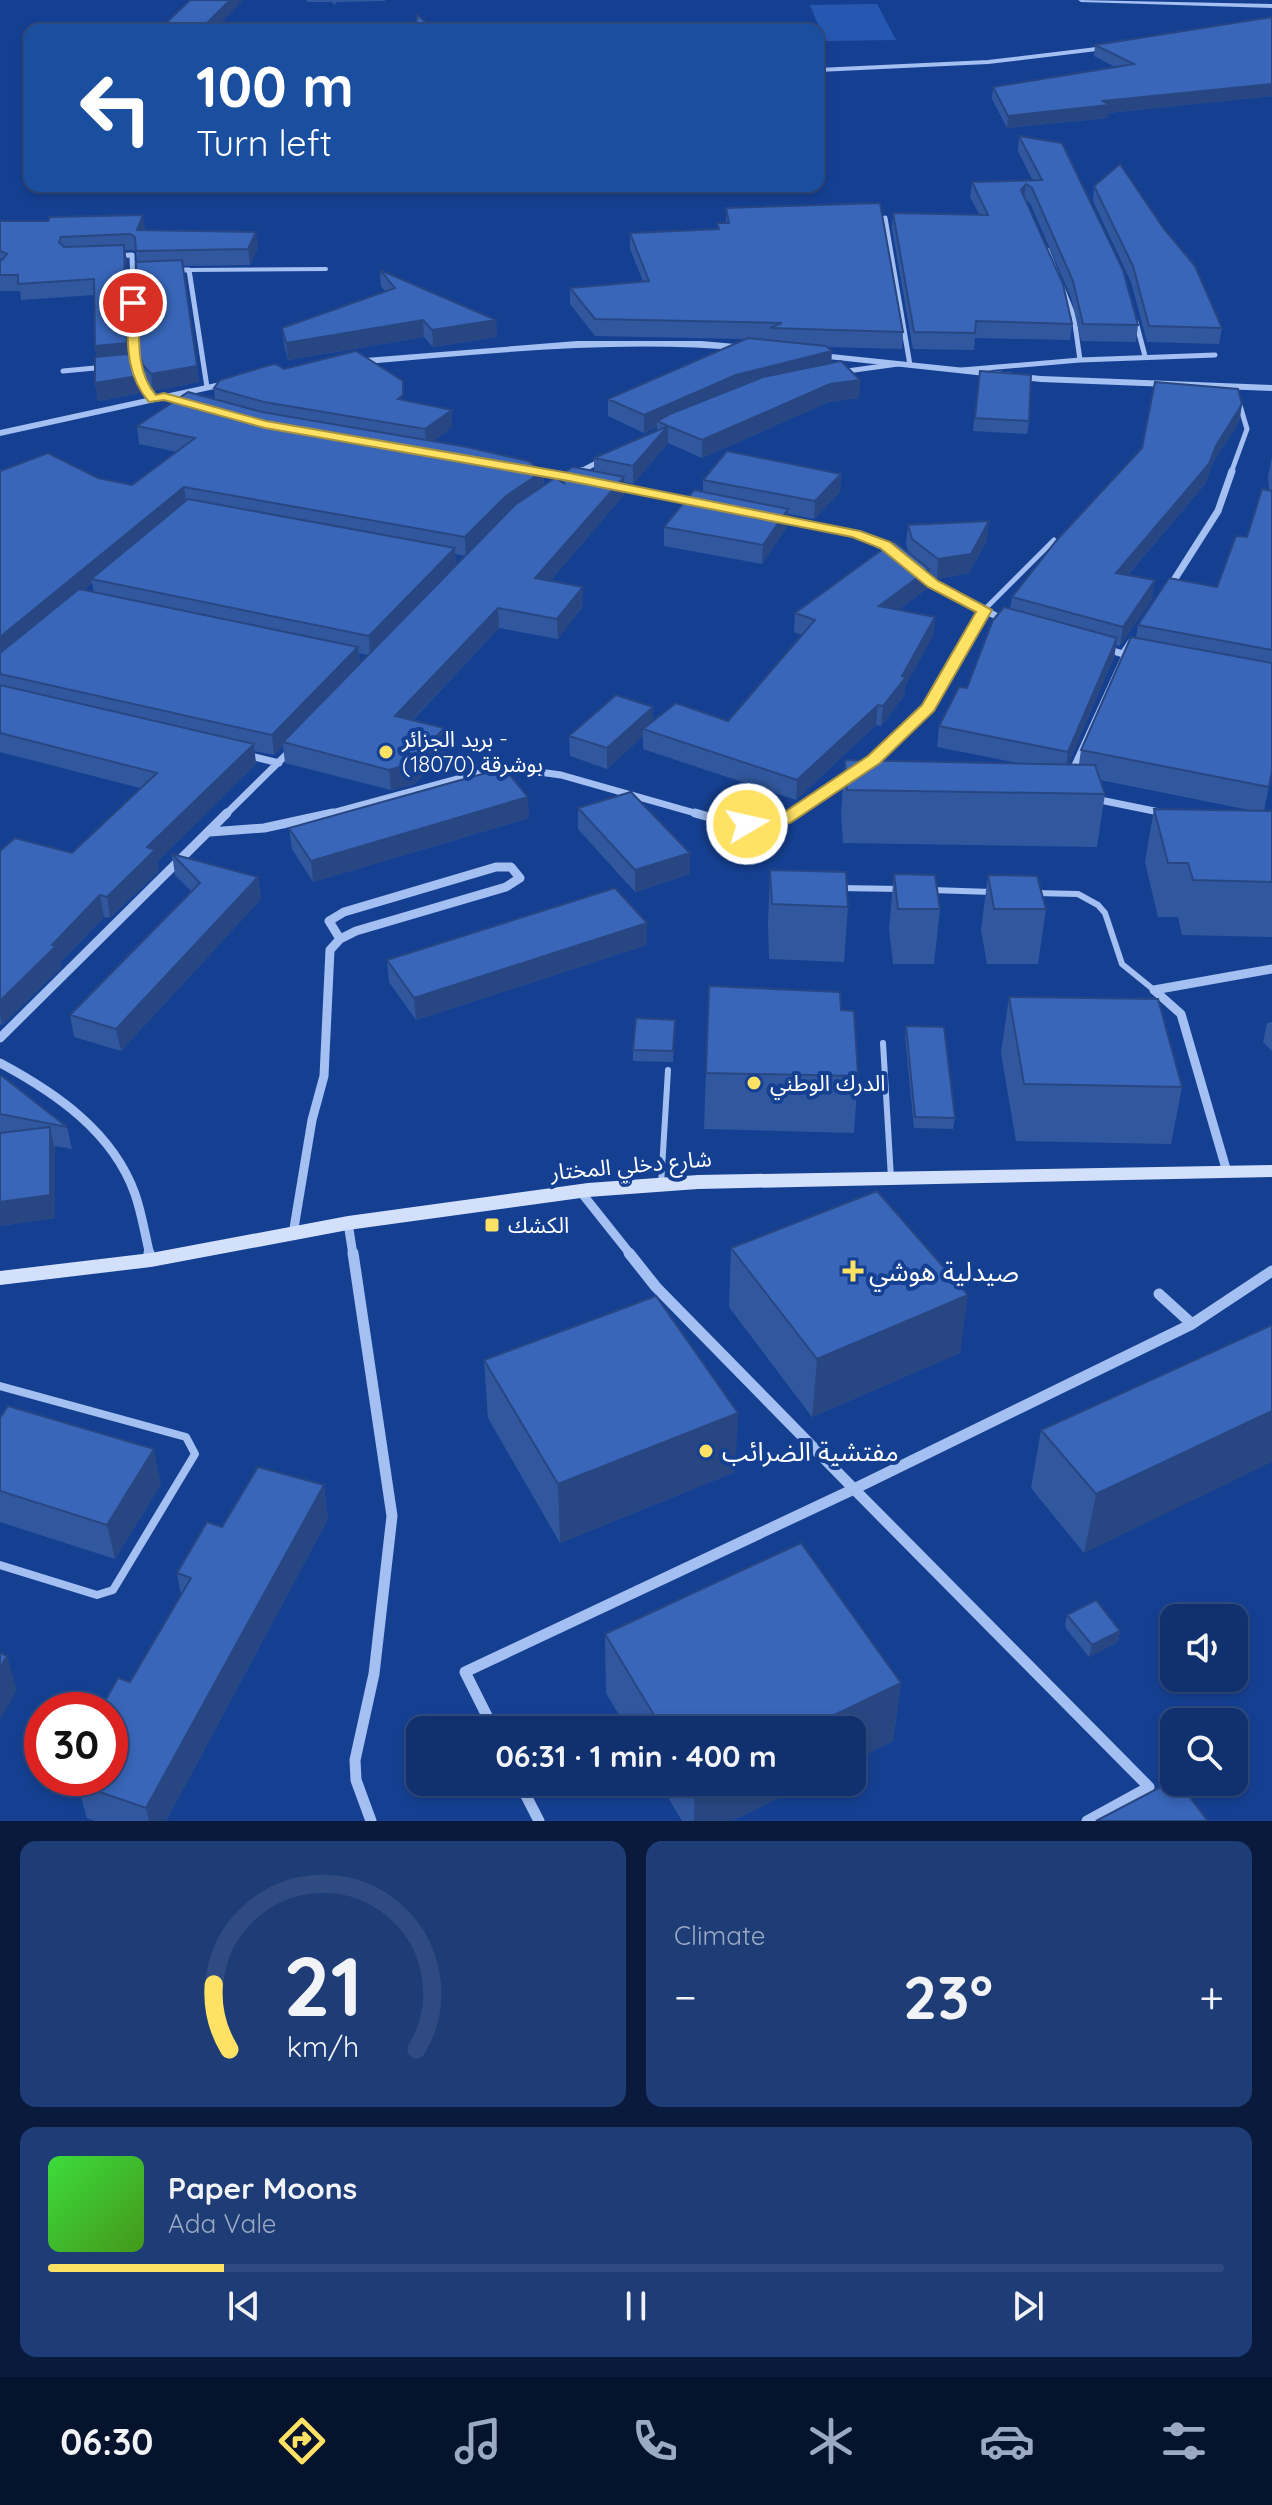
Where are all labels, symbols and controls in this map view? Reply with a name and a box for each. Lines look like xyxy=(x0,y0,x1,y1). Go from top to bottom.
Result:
text: 100 m xyxy=(196,51,354,121)
icon: left xyxy=(64,56,168,160)
text: Turn left xyxy=(196,120,332,165)
pin xyxy=(99,269,167,337)
icon: arrive xyxy=(111,281,155,325)
place label: بريد الجزائر - بوشرقة (18070) xyxy=(401,725,543,778)
marker: بريد الجزائر - بوشرقة (18070) xyxy=(377,743,395,761)
position arrow xyxy=(705,782,789,866)
place label: الدرك الوطني xyxy=(770,1069,886,1100)
marker: الدرك الوطني xyxy=(745,1074,763,1092)
street label: شارع دخلي المختار xyxy=(548,1144,713,1189)
place label: الكشك xyxy=(508,1211,569,1239)
marker: الكشك xyxy=(483,1216,501,1234)
place label: صيدلية هوشي xyxy=(869,1255,1019,1292)
marker: صيدلية هوشي xyxy=(844,1262,862,1280)
place label: مفتشية الضرائب xyxy=(722,1435,899,1468)
marker: مفتشية الضرائب xyxy=(697,1442,715,1460)
map controls xyxy=(1160,1604,1248,1796)
button: sound xyxy=(1160,1604,1248,1692)
speed limit sign: 30 xyxy=(24,1692,128,1796)
button: search xyxy=(1160,1708,1248,1796)
text: 06:31 · 1 min · 400 m xyxy=(495,1737,777,1775)
text: Climate xyxy=(674,1919,765,1952)
text: 21 xyxy=(283,1933,363,2037)
text: 23° xyxy=(903,1959,993,2034)
text: − xyxy=(674,1969,697,2024)
text: + xyxy=(1199,1969,1224,2024)
text: km/h xyxy=(287,2028,359,2064)
text: Paper Moons xyxy=(168,2169,357,2207)
text: Ada Vale xyxy=(168,2207,277,2240)
icon: previous xyxy=(222,2284,266,2328)
icon: pause xyxy=(614,2284,658,2328)
icon: next xyxy=(1006,2284,1050,2328)
icon: directions xyxy=(274,2413,330,2469)
icon: music xyxy=(450,2413,506,2469)
icon: phone xyxy=(627,2413,683,2469)
icon: climate xyxy=(803,2413,859,2469)
icon: car xyxy=(979,2413,1035,2469)
icon: filters xyxy=(1156,2413,1212,2469)
text: 06:30 xyxy=(60,2419,153,2464)

